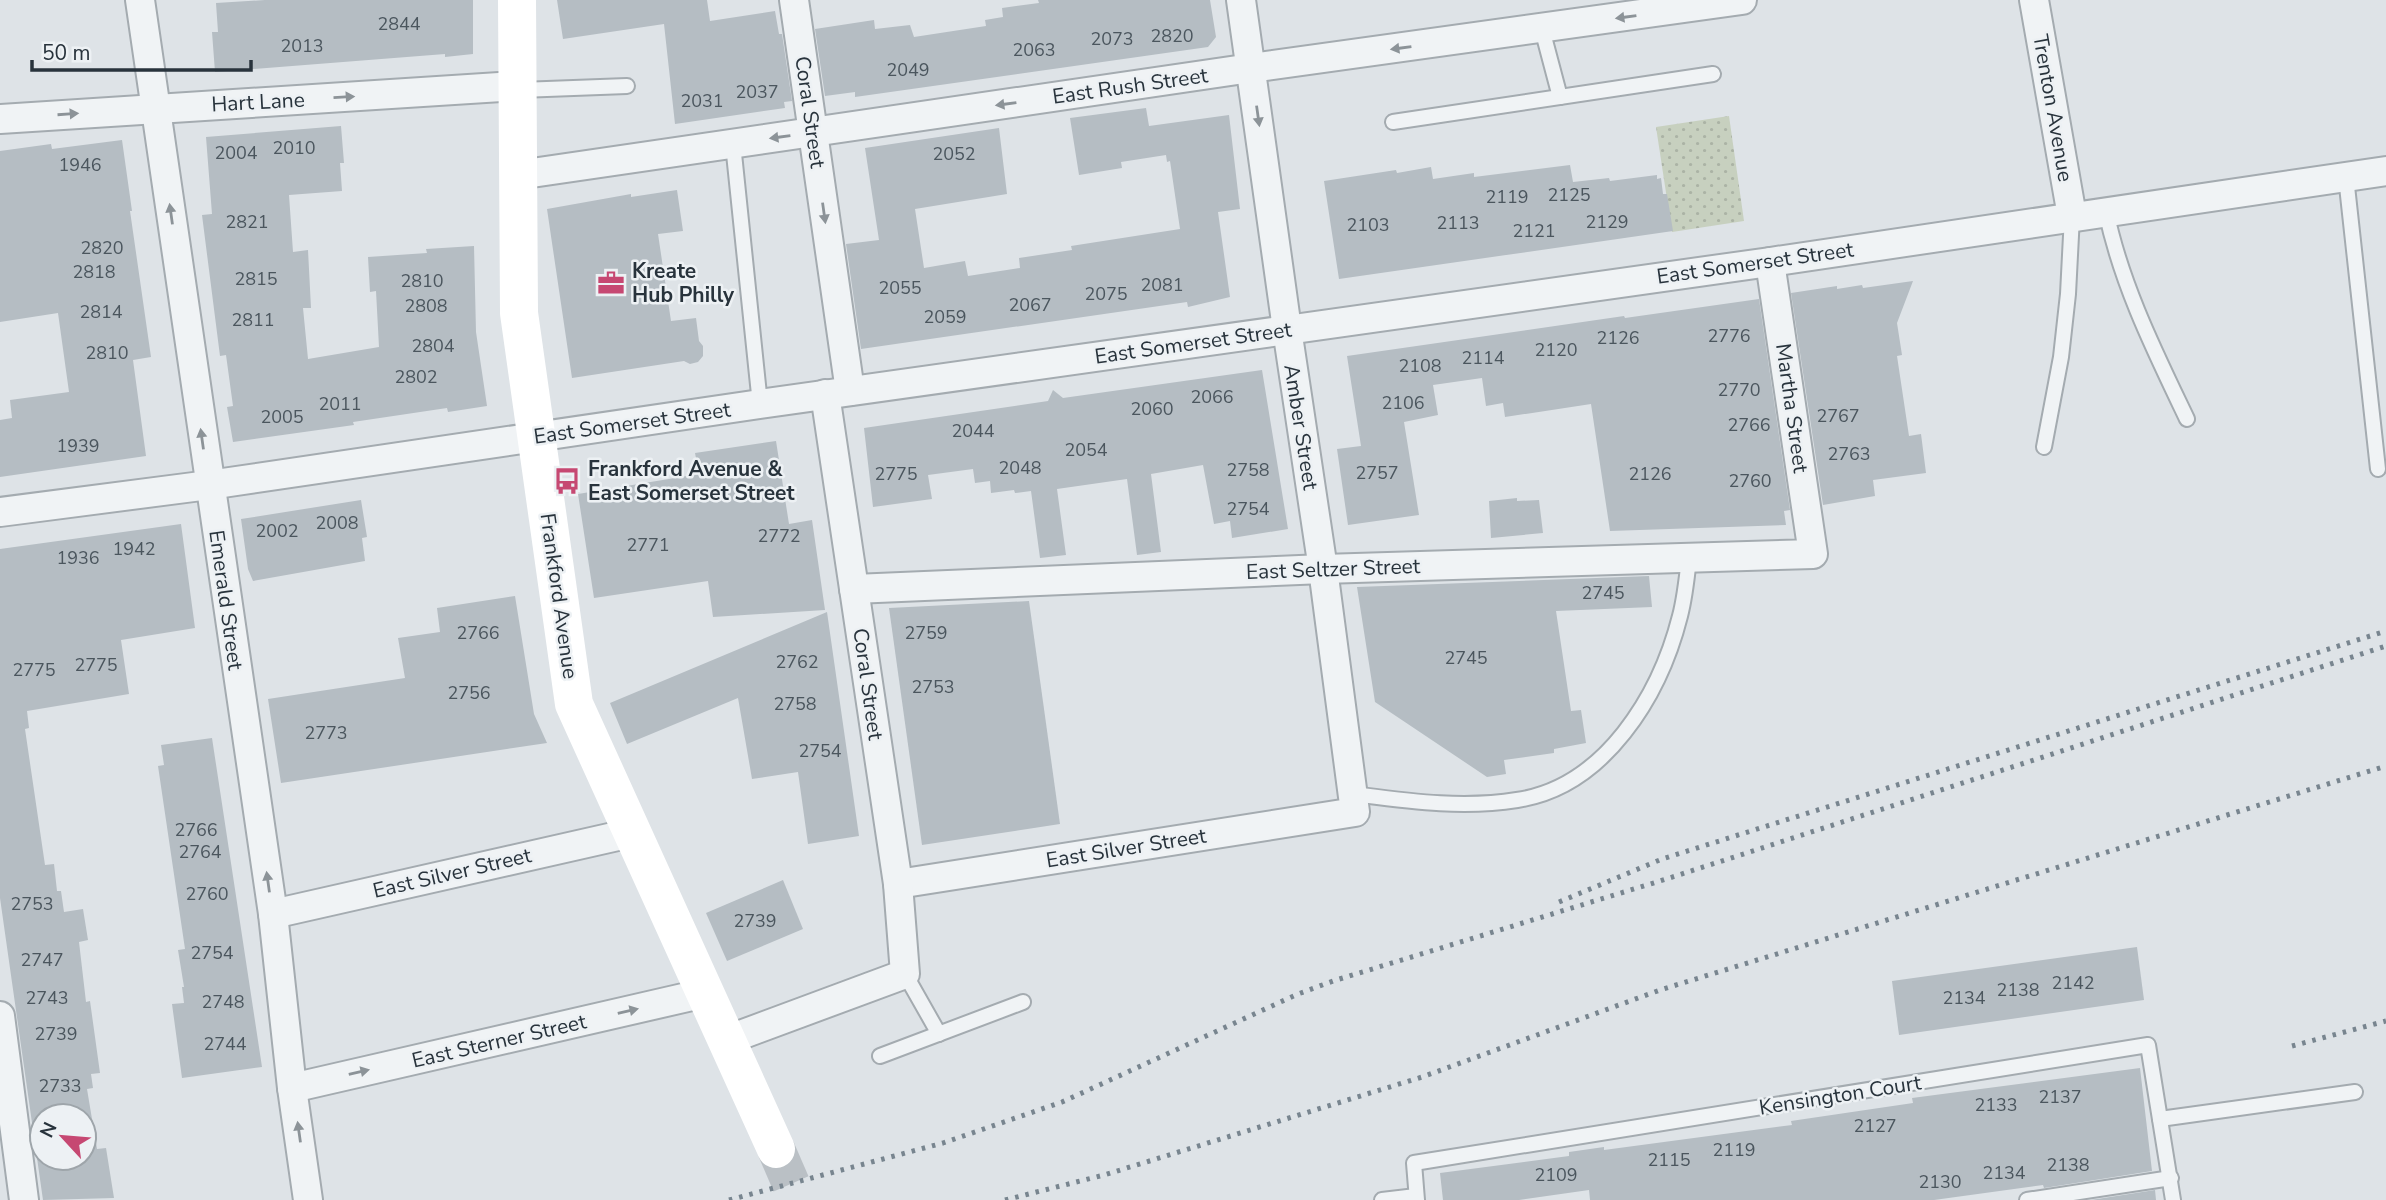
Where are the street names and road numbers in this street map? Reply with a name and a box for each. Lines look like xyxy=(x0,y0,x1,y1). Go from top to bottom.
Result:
street label: Trenton Avenue xyxy=(2026,32,2080,184)
street label: Coral Street xyxy=(788,54,832,170)
street label: East Rush Street xyxy=(1051,61,1210,111)
street label: Hart Lane xyxy=(211,86,305,118)
street label: East Somerset Street xyxy=(1655,235,1856,291)
street label: East Somerset Street xyxy=(1093,315,1294,371)
street label: Martha Street xyxy=(1769,342,1815,475)
street label: Amber Street xyxy=(1277,362,1325,493)
street label: East Somerset Street xyxy=(532,395,733,451)
street label: Frankford Avenue xyxy=(534,511,584,681)
street label: Emerald Street xyxy=(202,528,250,672)
street label: East Seltzer Street xyxy=(1245,552,1421,586)
street label: Coral Street xyxy=(846,626,890,742)
street label: East Silver Street xyxy=(1044,821,1209,874)
street label: East Silver Street xyxy=(370,841,535,905)
street label: East Sterner Street xyxy=(409,1007,590,1075)
street label: Kensington Court xyxy=(1757,1068,1924,1122)

